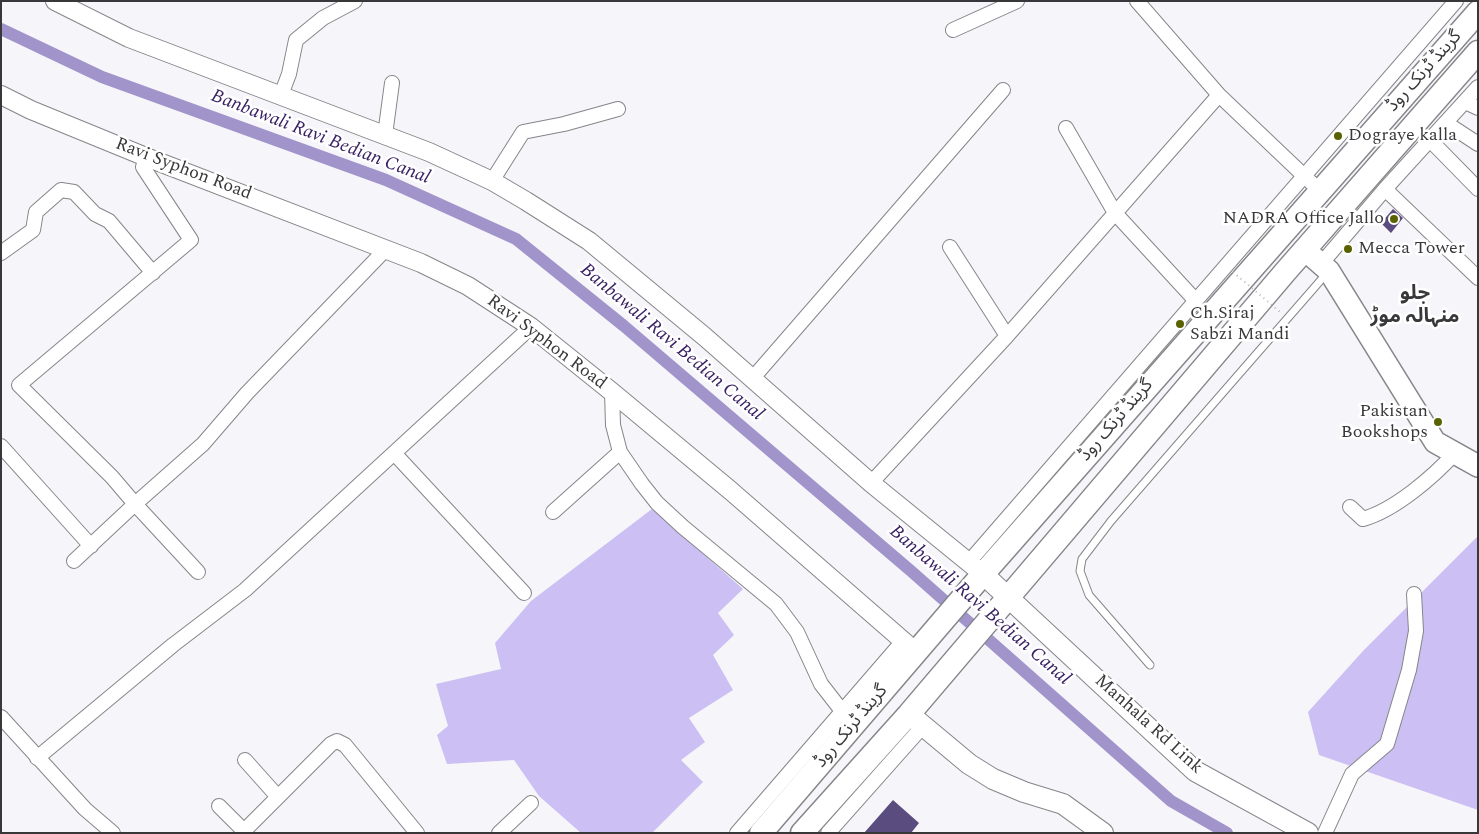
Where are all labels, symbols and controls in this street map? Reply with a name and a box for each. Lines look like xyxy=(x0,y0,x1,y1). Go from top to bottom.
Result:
street label: گرینڈ ٹرنک روڈ xyxy=(1383,27,1467,117)
water label: Banbawali Ravi Bedian Canal xyxy=(207,86,433,190)
place label: Dograye kalla xyxy=(1348,125,1457,147)
marker: Dograye kalla xyxy=(1332,130,1344,142)
street label: Ravi Syphon Road xyxy=(112,134,254,206)
place label: NADRA Office Jallo xyxy=(1223,208,1384,230)
marker: NADRA Office Jallo xyxy=(1388,213,1400,225)
place label: Mecca Tower xyxy=(1358,238,1465,260)
marker: Mecca Tower xyxy=(1342,243,1354,255)
water label: Banbawali Ravi Bedian Canal xyxy=(575,260,767,426)
district label: جلو منہالہ موڑ xyxy=(1371,283,1459,330)
street label: Ravi Syphon Road xyxy=(482,291,610,395)
place label: Ch.Siraj Sabzi Mandi xyxy=(1190,303,1290,346)
marker: Ch.Siraj Sabzi Mandi xyxy=(1174,318,1186,330)
street label: گرینڈ ٹرنک روڈ xyxy=(1075,376,1159,466)
place label: Pakistan Bookshops xyxy=(1341,401,1428,444)
marker: Pakistan Bookshops xyxy=(1432,416,1444,428)
water label: Banbawali Ravi Bedian Canal xyxy=(884,521,1074,691)
street label: Manhala Rd Link xyxy=(1089,671,1207,779)
street label: گرینڈ ٹرنک روڈ xyxy=(811,681,893,773)

